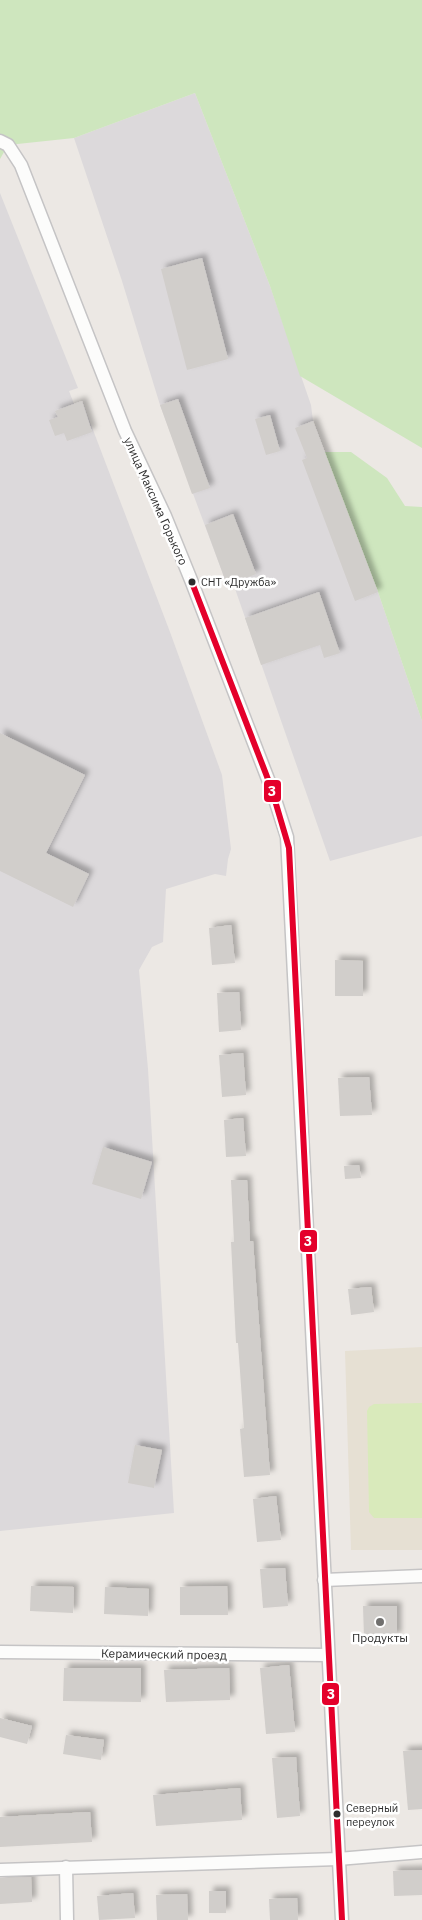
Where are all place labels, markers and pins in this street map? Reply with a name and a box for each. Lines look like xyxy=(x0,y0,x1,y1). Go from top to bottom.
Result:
place label: СНТ «Дружба» xyxy=(201,575,276,589)
marker: СНТ «Дружба» xyxy=(187,577,197,587)
marker: Продукты xyxy=(374,1616,386,1628)
place label: Продукты xyxy=(352,1630,408,1645)
place label: Северный переулок xyxy=(346,1801,398,1829)
marker: Северный переулок xyxy=(332,1809,342,1819)

